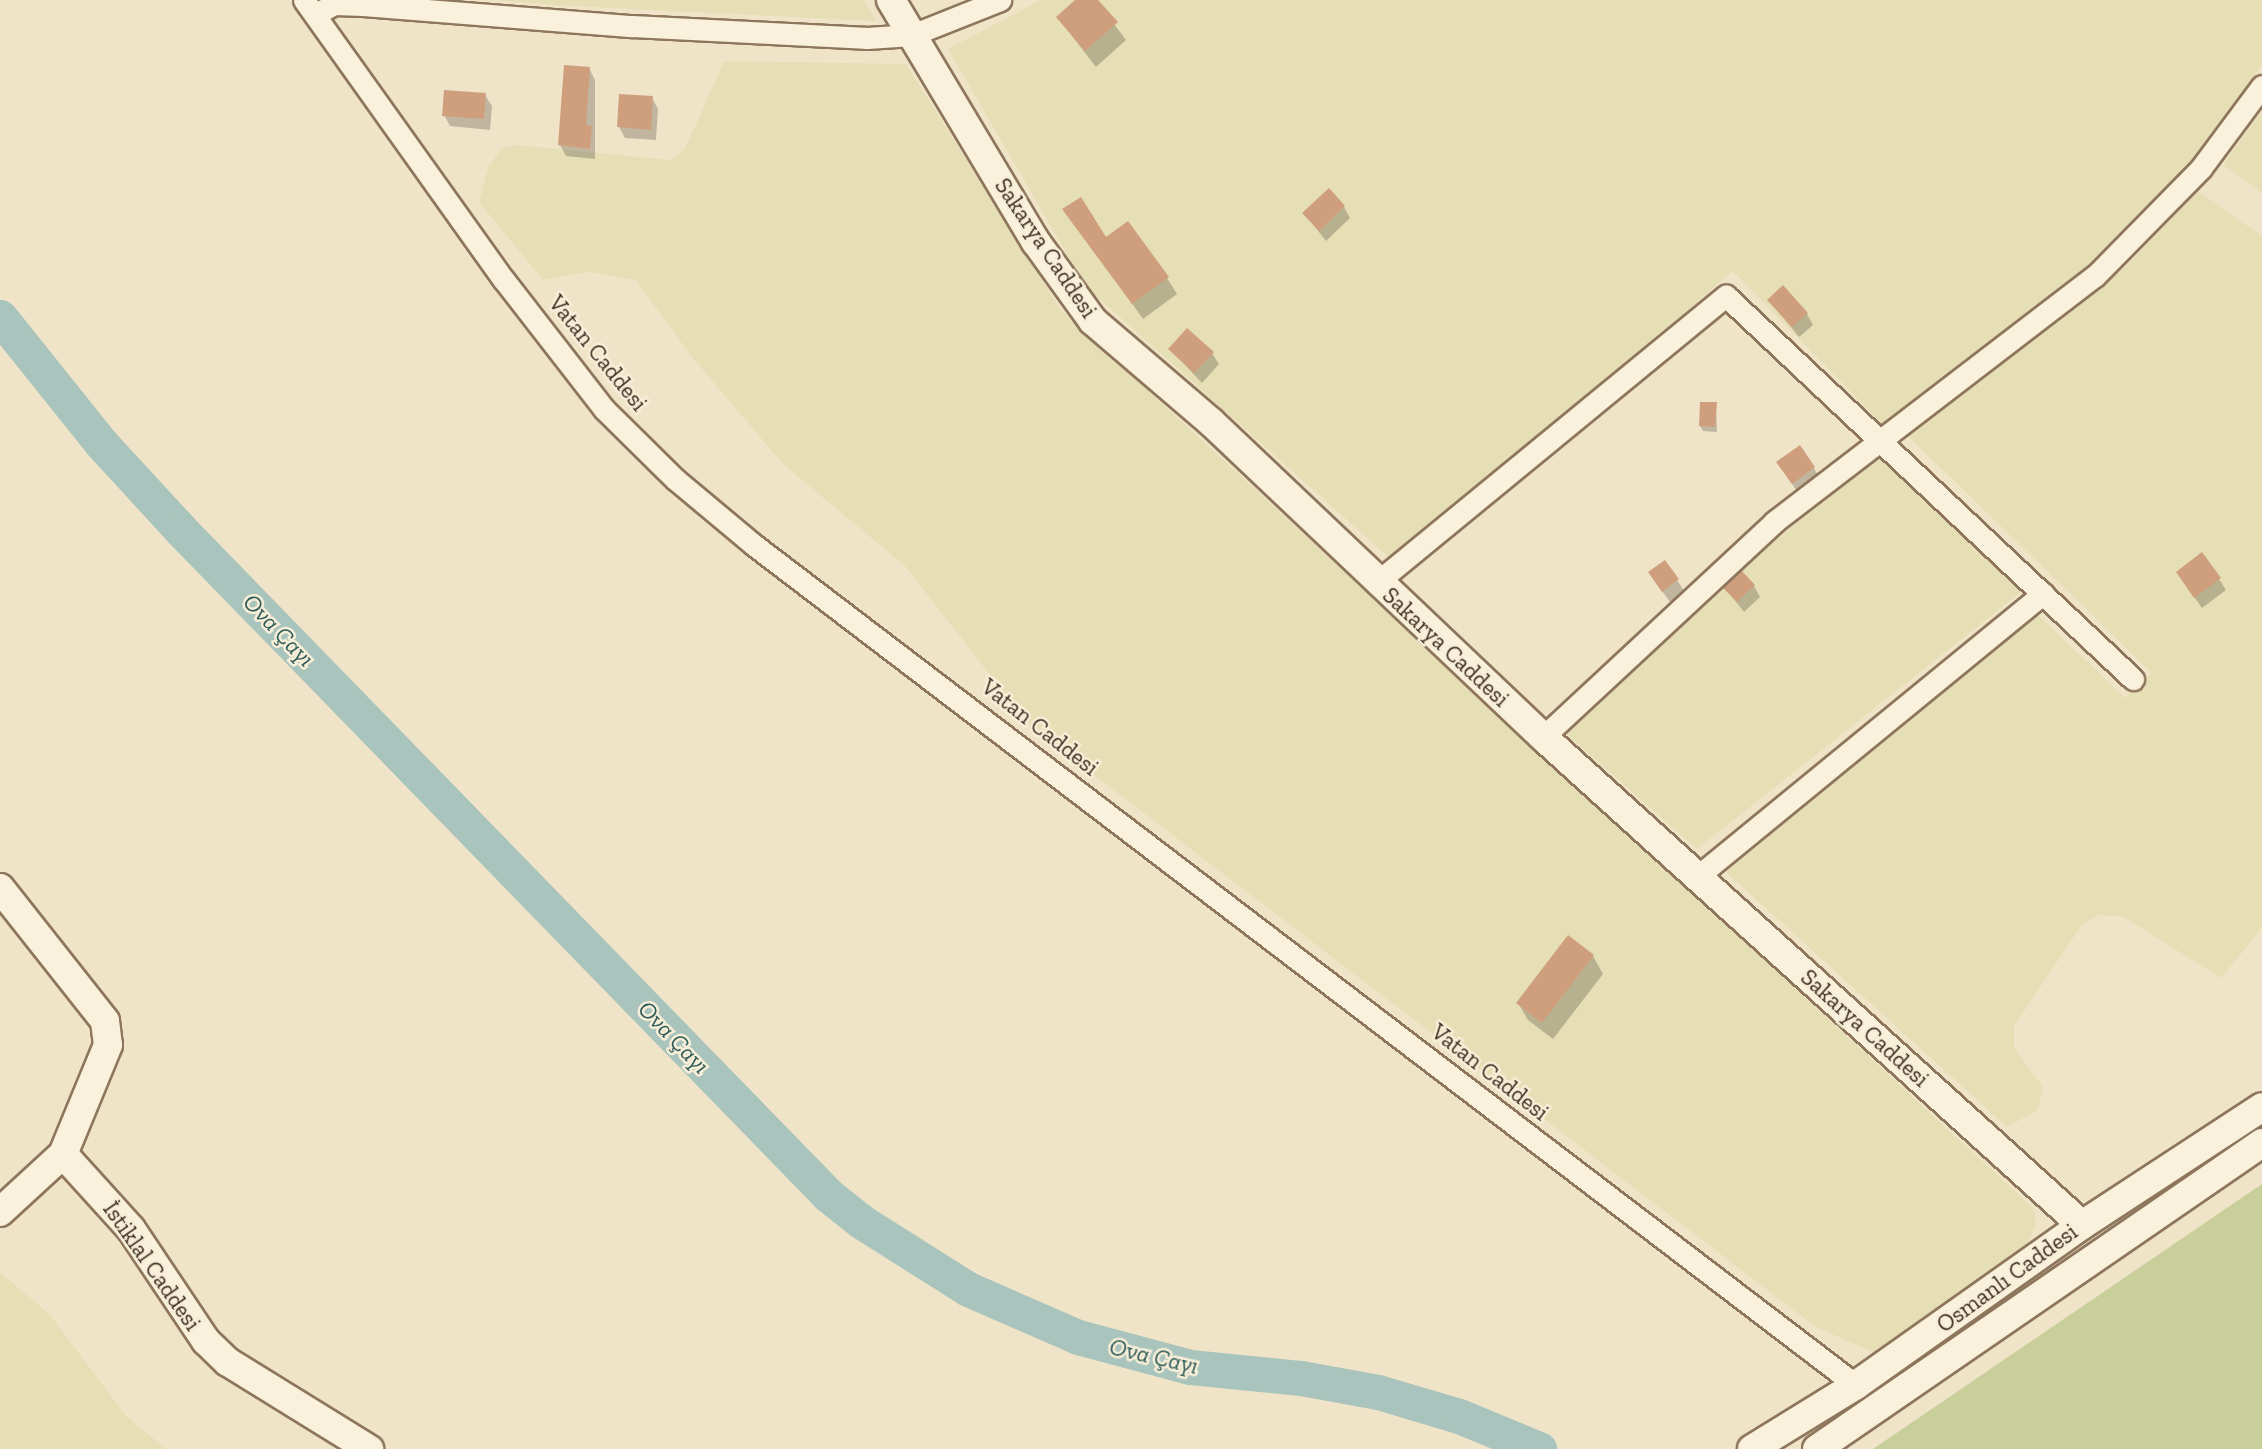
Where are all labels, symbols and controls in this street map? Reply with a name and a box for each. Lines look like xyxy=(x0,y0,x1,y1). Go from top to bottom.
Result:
street label: Sakarya Caddesi xyxy=(989,173,1103,323)
street label: Vatan Caddesi xyxy=(543,289,653,417)
street label: Sakarya Caddesi xyxy=(1377,581,1515,713)
water label: Ova Çayı xyxy=(237,588,321,672)
street label: Vatan Caddesi xyxy=(976,673,1104,781)
street label: Sakarya Caddesi xyxy=(1795,963,1935,1093)
water label: Ova Çayı xyxy=(632,995,716,1079)
street label: Vatan Caddesi xyxy=(1426,1018,1554,1126)
street label: İstiklal Caddesi xyxy=(97,1196,207,1336)
street label: Osmanlı Caddesi xyxy=(1931,1218,2083,1338)
water label: Ova Çayı xyxy=(1107,1332,1201,1380)

